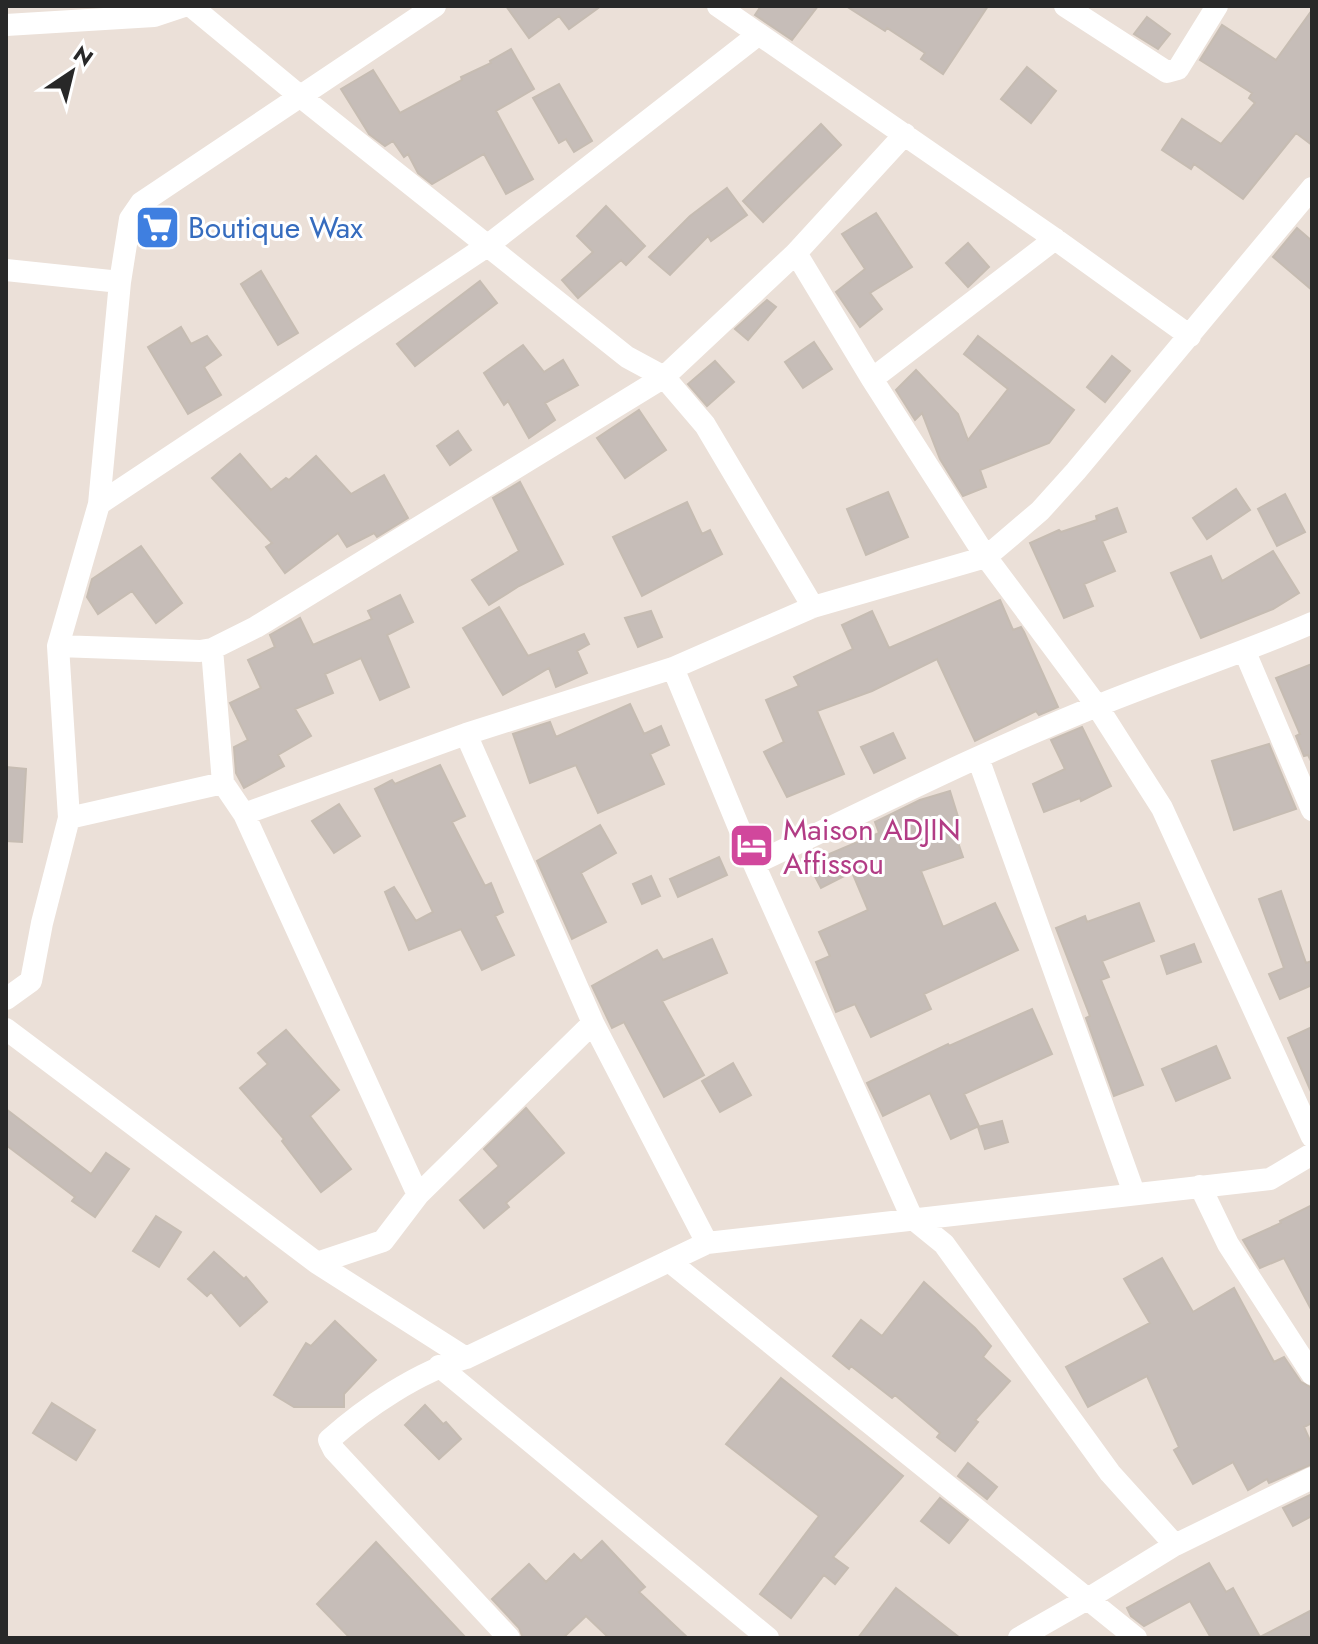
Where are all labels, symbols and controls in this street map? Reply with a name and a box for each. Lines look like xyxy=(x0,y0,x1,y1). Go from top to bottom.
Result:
north arrow xyxy=(32,32,112,112)
text: N xyxy=(67,38,100,74)
supermarket icon: Boutique Wax xyxy=(133,203,181,251)
place label: Boutique Wax xyxy=(188,206,363,249)
place label: Maison ADJIN Affissou xyxy=(783,808,961,885)
hotel icon: Maison ADJIN Affissou xyxy=(728,822,776,870)

